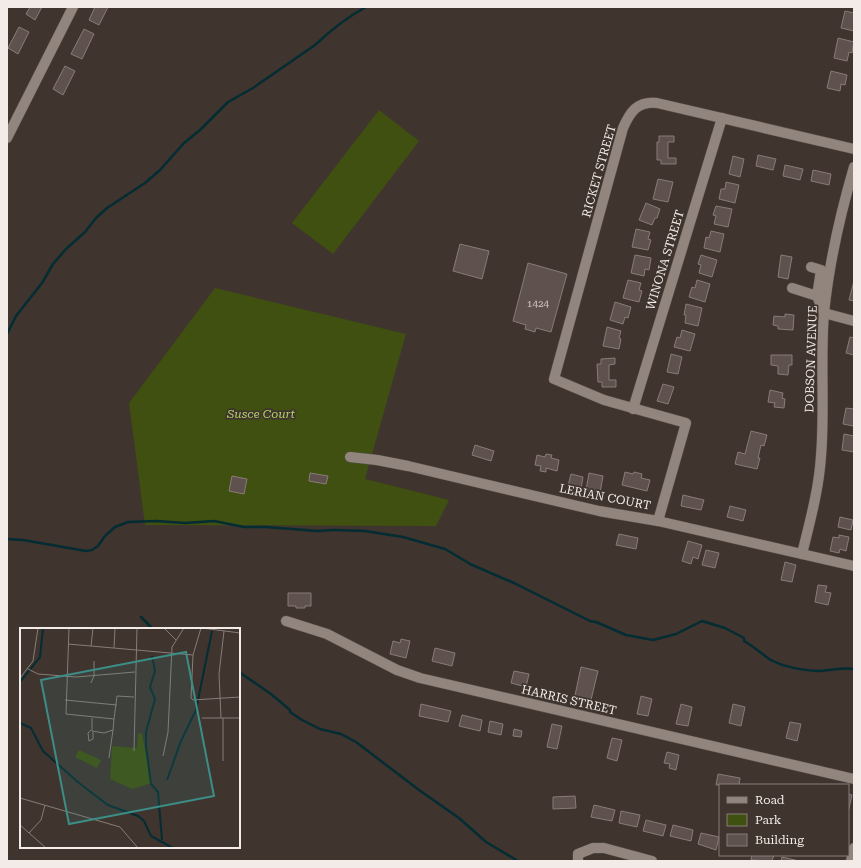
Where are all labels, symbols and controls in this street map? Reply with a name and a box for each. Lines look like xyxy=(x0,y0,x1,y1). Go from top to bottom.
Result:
street label: RICKET STREET xyxy=(579,123,619,219)
street label: WINONA STREET xyxy=(643,208,687,312)
house number: 1424 xyxy=(527,298,550,309)
street label: DOBSON AVENUE xyxy=(802,305,820,413)
park label: Susce Court xyxy=(226,407,296,421)
street label: LERIAN COURT xyxy=(558,481,652,513)
inset map xyxy=(20,628,240,848)
street label: HARRIS STREET xyxy=(520,682,618,718)
legend xyxy=(719,784,849,856)
text: Road xyxy=(755,793,785,807)
text: Park xyxy=(755,813,782,827)
text: Building xyxy=(755,833,804,847)

